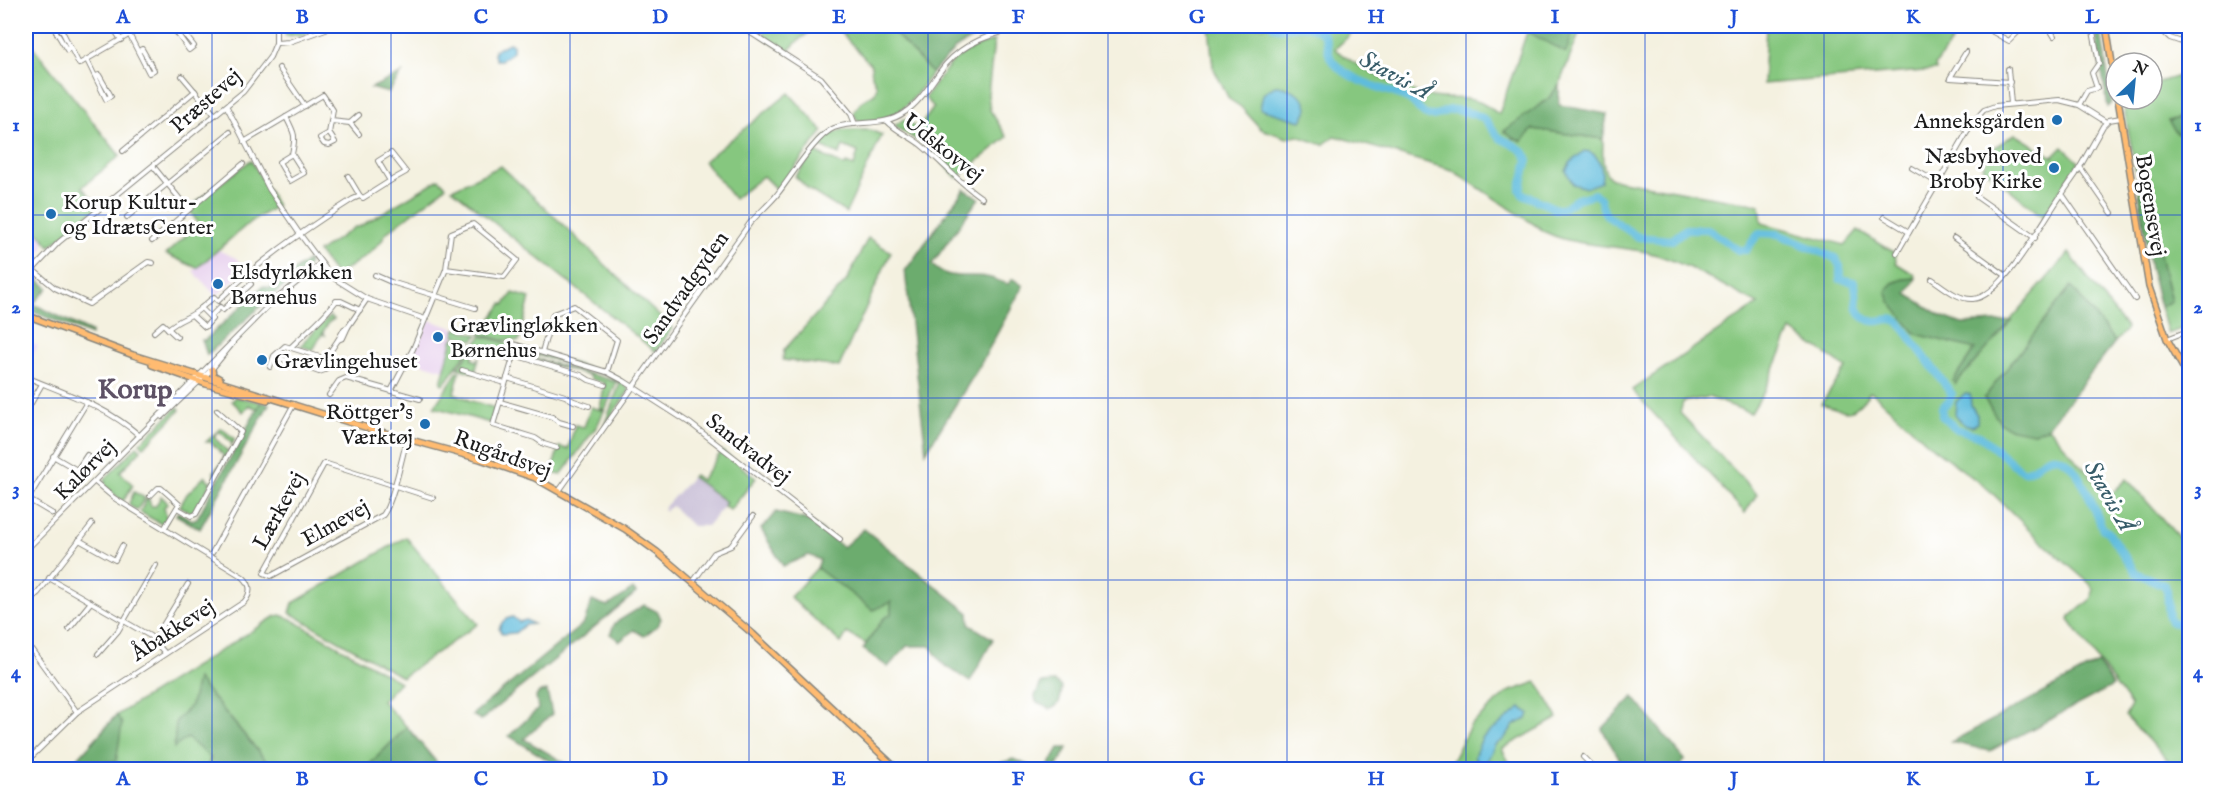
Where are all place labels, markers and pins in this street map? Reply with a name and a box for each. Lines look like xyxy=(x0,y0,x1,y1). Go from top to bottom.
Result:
place label: Anneksgården xyxy=(1913,108,2045,136)
marker: Anneksgården xyxy=(2050,113,2064,127)
place label: Næsbyhoved Broby Kirke xyxy=(1924,143,2042,196)
marker: Næsbyhoved Broby Kirke xyxy=(2047,161,2061,175)
place label: Korup Kultur- og IdrætsCenter xyxy=(63,189,214,242)
marker: Korup Kultur- og IdrætsCenter xyxy=(44,207,58,221)
place label: Elsdyrløkken Børnehus xyxy=(230,259,353,312)
marker: Elsdyrløkken Børnehus xyxy=(211,277,225,291)
place label: Grævlingløkken Børnehus xyxy=(450,312,598,365)
marker: Grævlingløkken Børnehus xyxy=(431,330,445,344)
place label: Grævlingehuset xyxy=(274,348,418,376)
marker: Grævlingehuset xyxy=(255,353,269,367)
place label: Röttger's Værktøj xyxy=(326,399,413,452)
marker: Röttger's Værktøj xyxy=(418,417,432,431)

